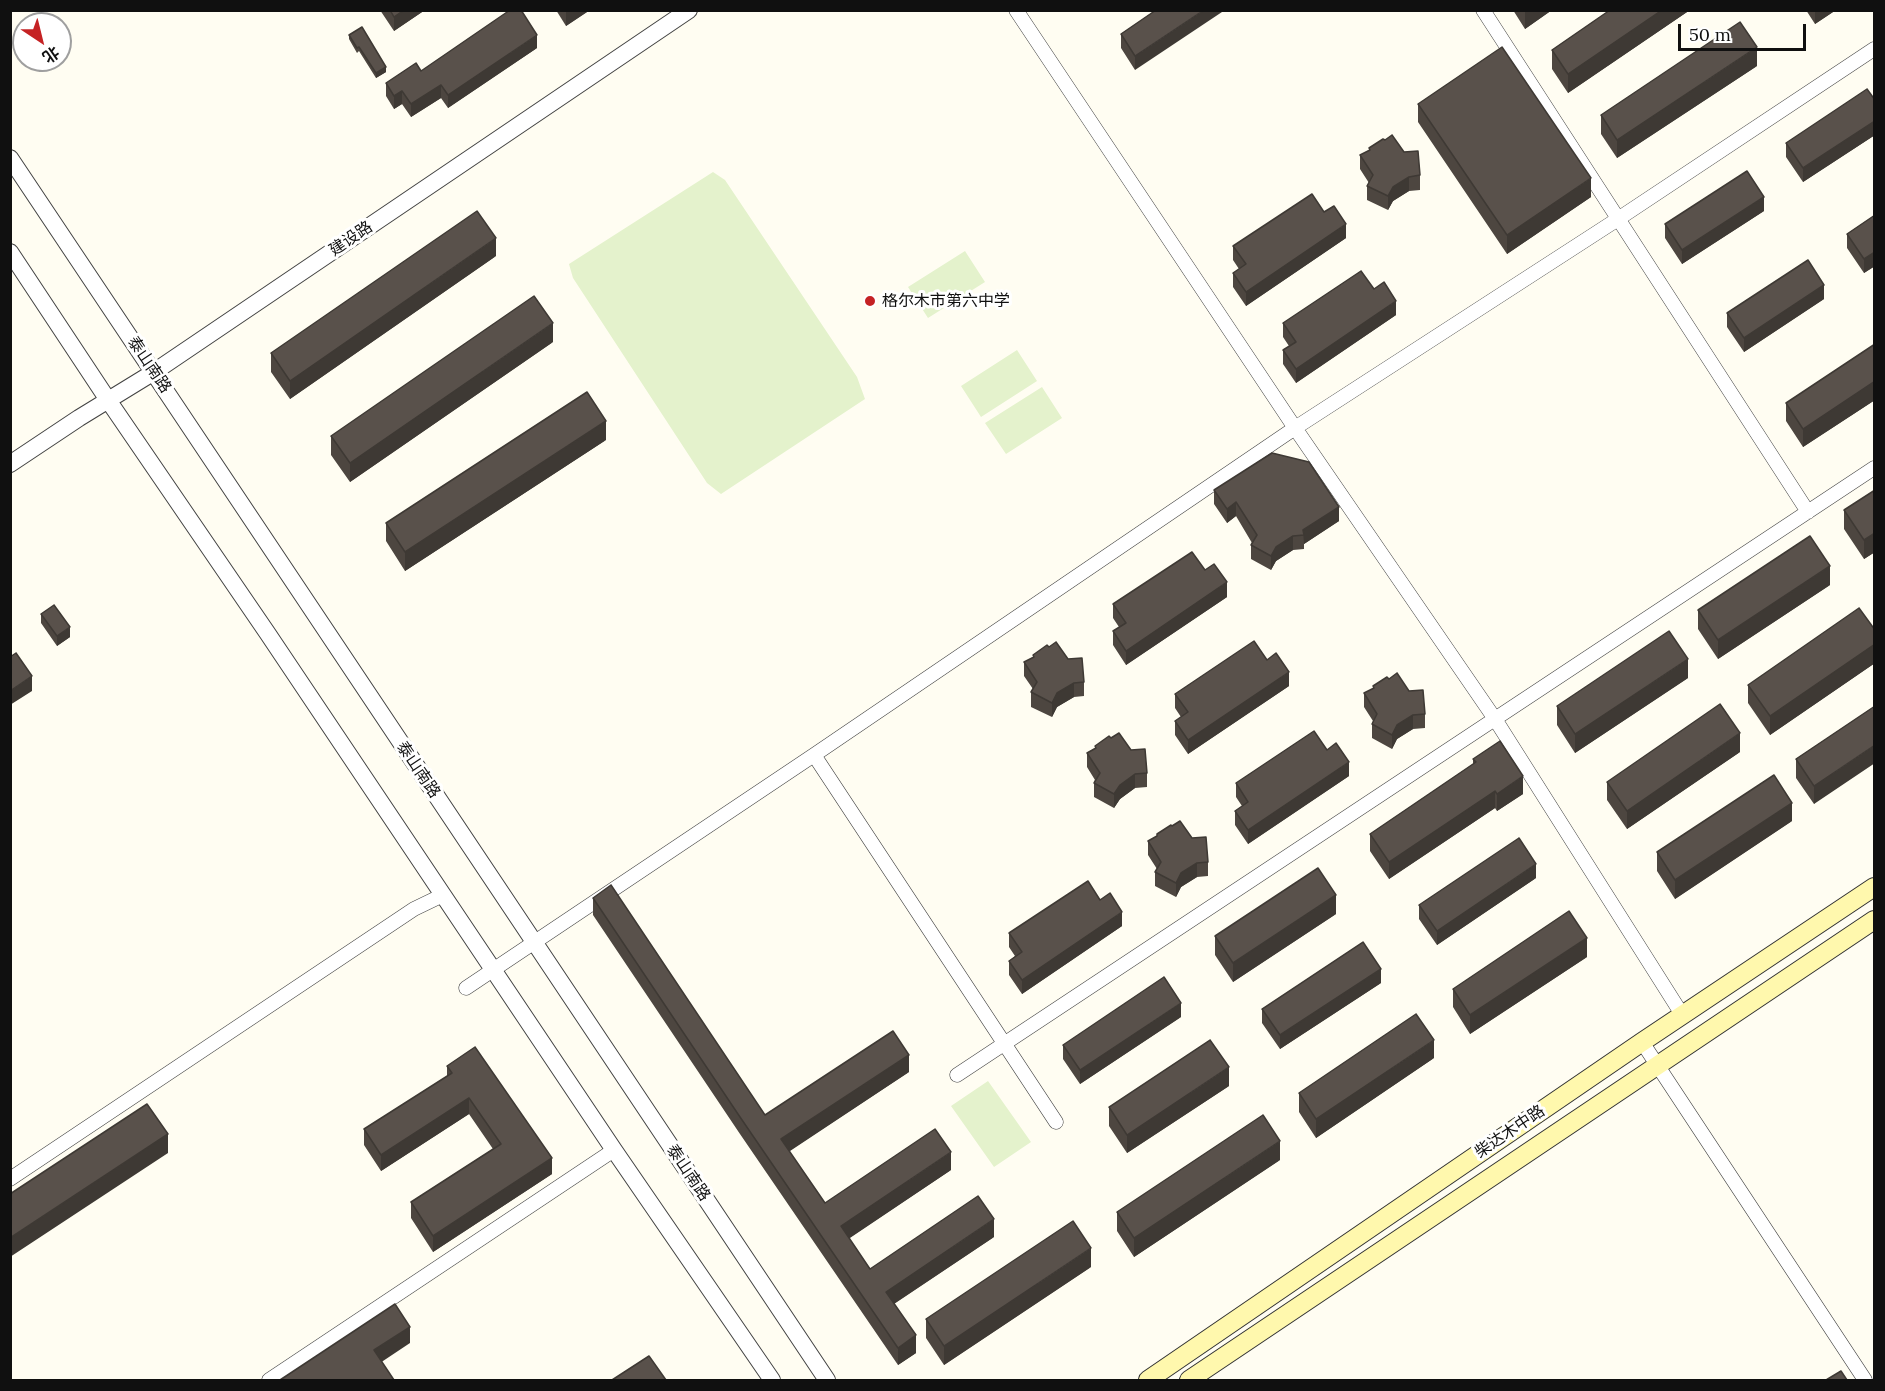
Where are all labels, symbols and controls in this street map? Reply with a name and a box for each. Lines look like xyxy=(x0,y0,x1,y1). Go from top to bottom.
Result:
north arrow xyxy=(12,12,72,72)
scale bar xyxy=(1681,12,1808,50)
text: 50 m xyxy=(1689,23,1731,46)
text: 北 xyxy=(39,42,63,68)
street label: 建设路 xyxy=(326,218,376,260)
place label: 格尔木市第六中学 xyxy=(882,291,1010,311)
marker: 格尔木市第六中学 xyxy=(863,294,877,308)
street label: 泰山南路 xyxy=(123,333,175,397)
street label: 泰山南路 xyxy=(392,738,444,802)
street label: 柴达木中路 xyxy=(1471,1102,1549,1162)
street label: 泰山南路 xyxy=(662,1141,714,1205)

